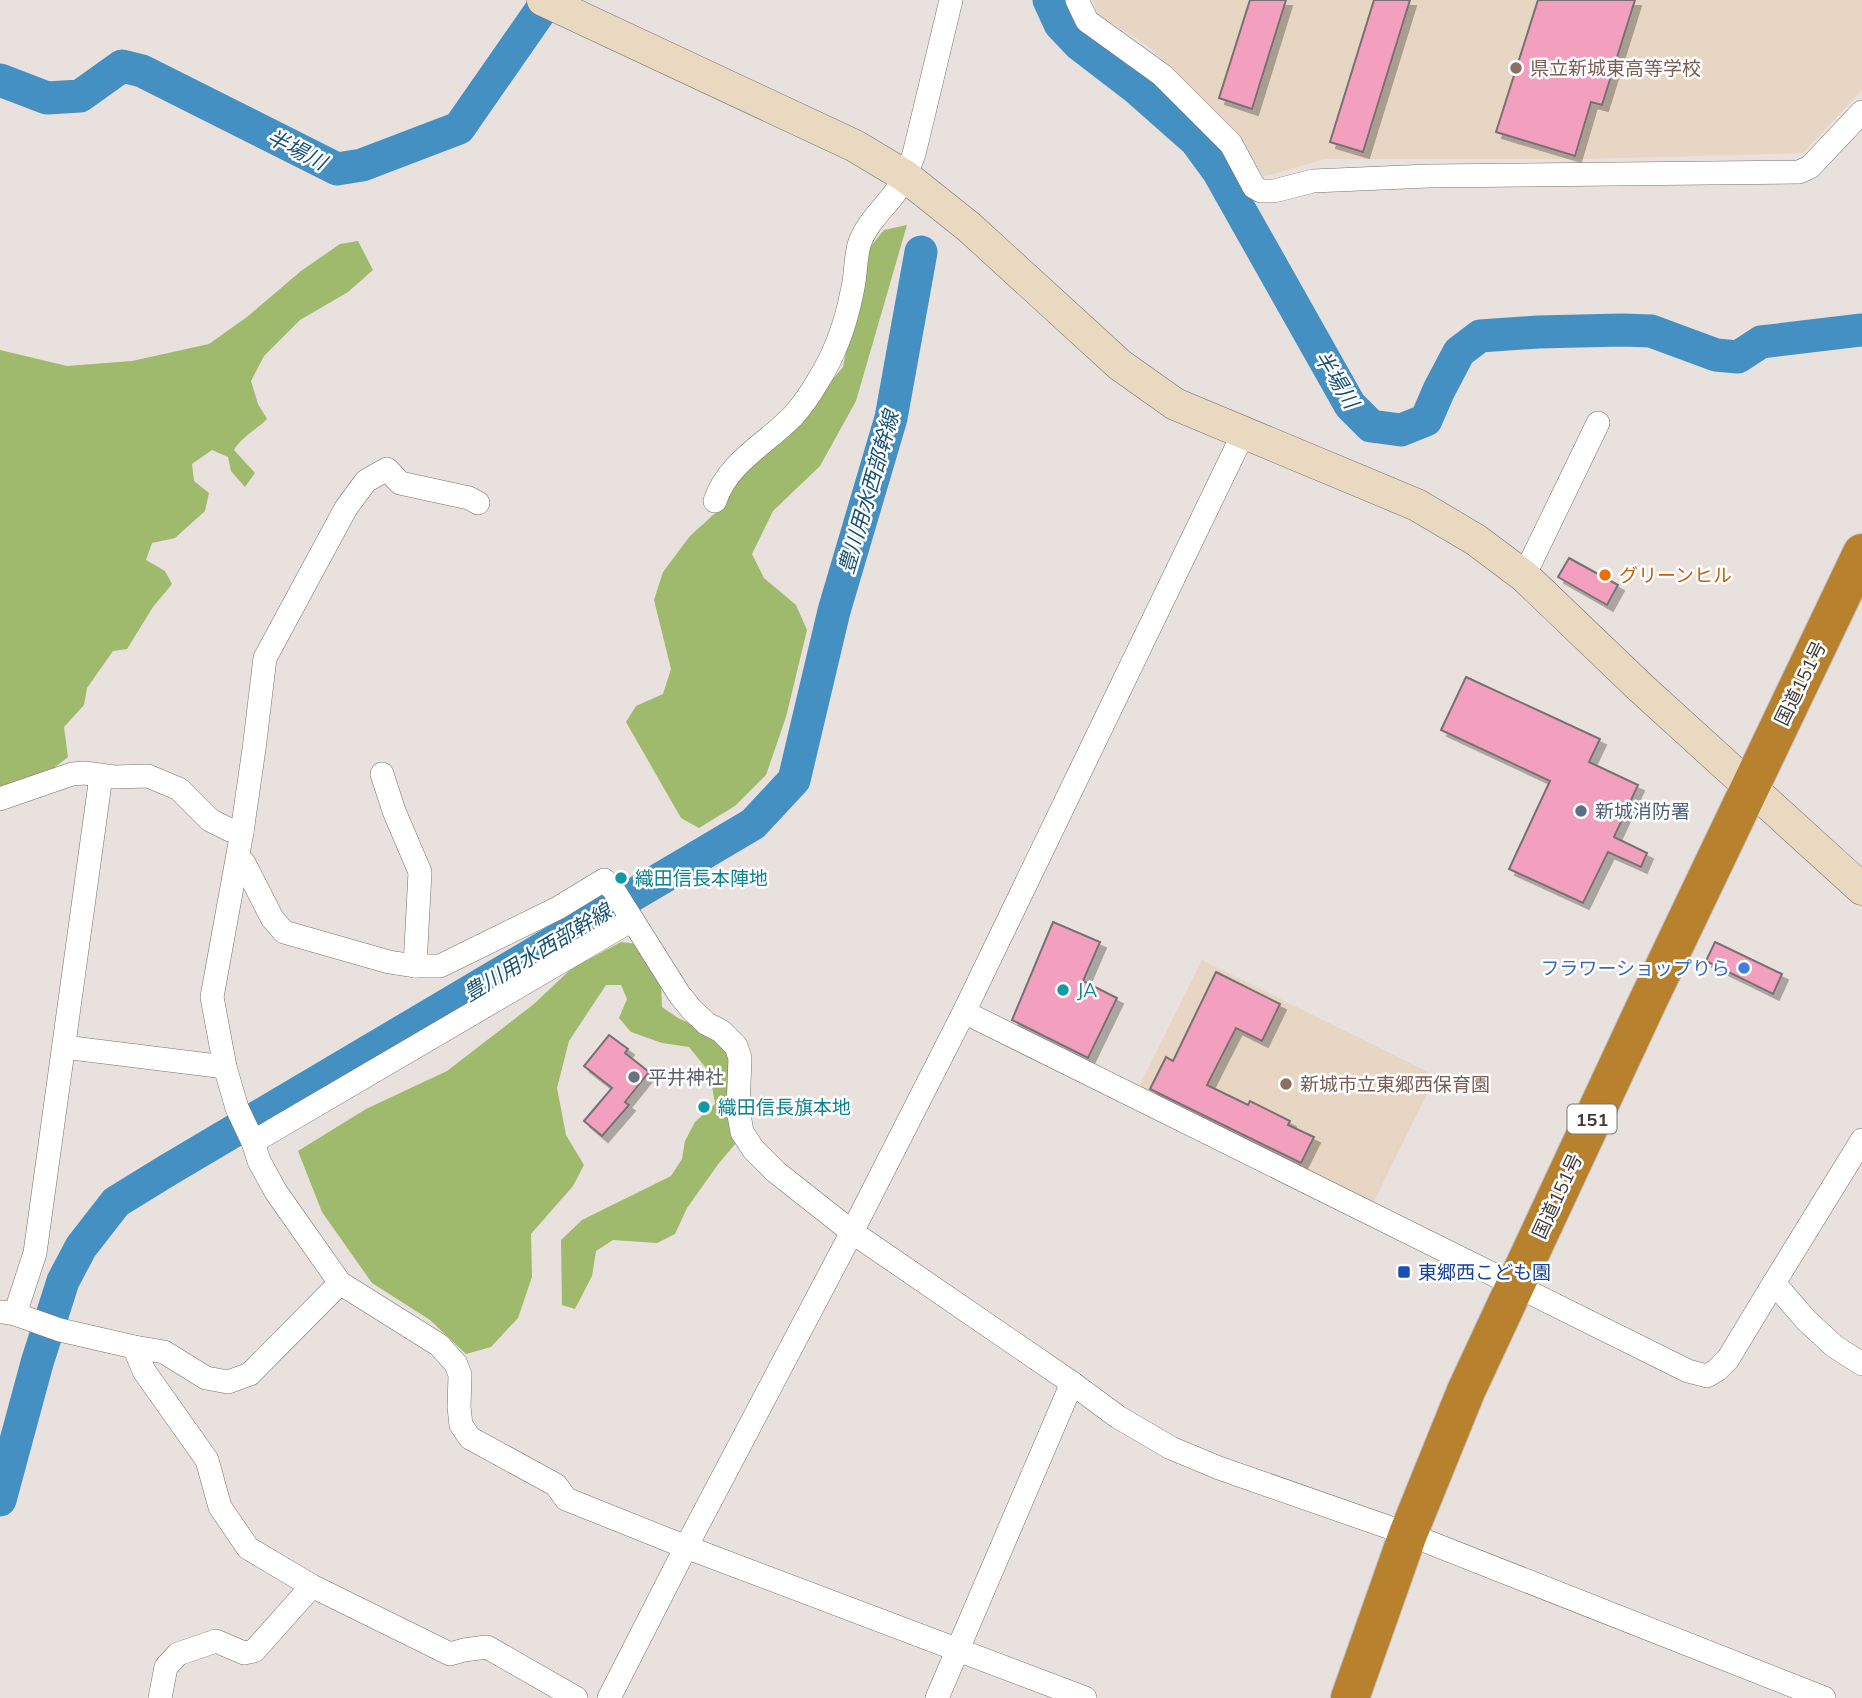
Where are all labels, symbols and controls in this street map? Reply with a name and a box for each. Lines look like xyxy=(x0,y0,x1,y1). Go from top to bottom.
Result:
place label: 県立新城東高等学校 xyxy=(1530,56,1701,80)
marker: 県立新城東高等学校 xyxy=(1508,60,1524,76)
water label: 半場川 xyxy=(263,123,333,176)
water label: 半場川 xyxy=(1309,345,1366,414)
water label: 豊川用水西部幹線 xyxy=(832,405,904,576)
place label: グリーンヒル xyxy=(1619,563,1732,587)
marker: グリーンヒル xyxy=(1597,567,1613,583)
street label: 国道151号 xyxy=(1769,637,1831,729)
place label: 新城消防署 xyxy=(1595,799,1690,823)
marker: 新城消防署 xyxy=(1573,803,1589,819)
place label: 織田信長本陣地 xyxy=(635,866,768,890)
marker: 織田信長本陣地 xyxy=(613,870,629,886)
water label: 豊川用水西部幹線 xyxy=(458,896,618,1006)
place label: フラワーショップりら xyxy=(1540,956,1730,980)
marker: フラワーショップりら xyxy=(1736,960,1752,976)
place label: JA xyxy=(1077,978,1097,1002)
marker: JA xyxy=(1055,982,1071,998)
place label: 平井神社 xyxy=(648,1065,724,1089)
marker: 平井神社 xyxy=(626,1069,642,1085)
place label: 新城市立東郷西保育園 xyxy=(1300,1072,1490,1096)
marker: 新城市立東郷西保育園 xyxy=(1278,1076,1294,1092)
place label: 織田信長旗本地 xyxy=(718,1095,851,1119)
marker: 織田信長旗本地 xyxy=(696,1099,712,1115)
road number: 151 xyxy=(1568,1104,1616,1134)
street label: 国道151号 xyxy=(1527,1150,1587,1242)
place label: 東郷西こども園 xyxy=(1418,1260,1551,1284)
marker: 東郷西こども園 xyxy=(1396,1264,1412,1280)

